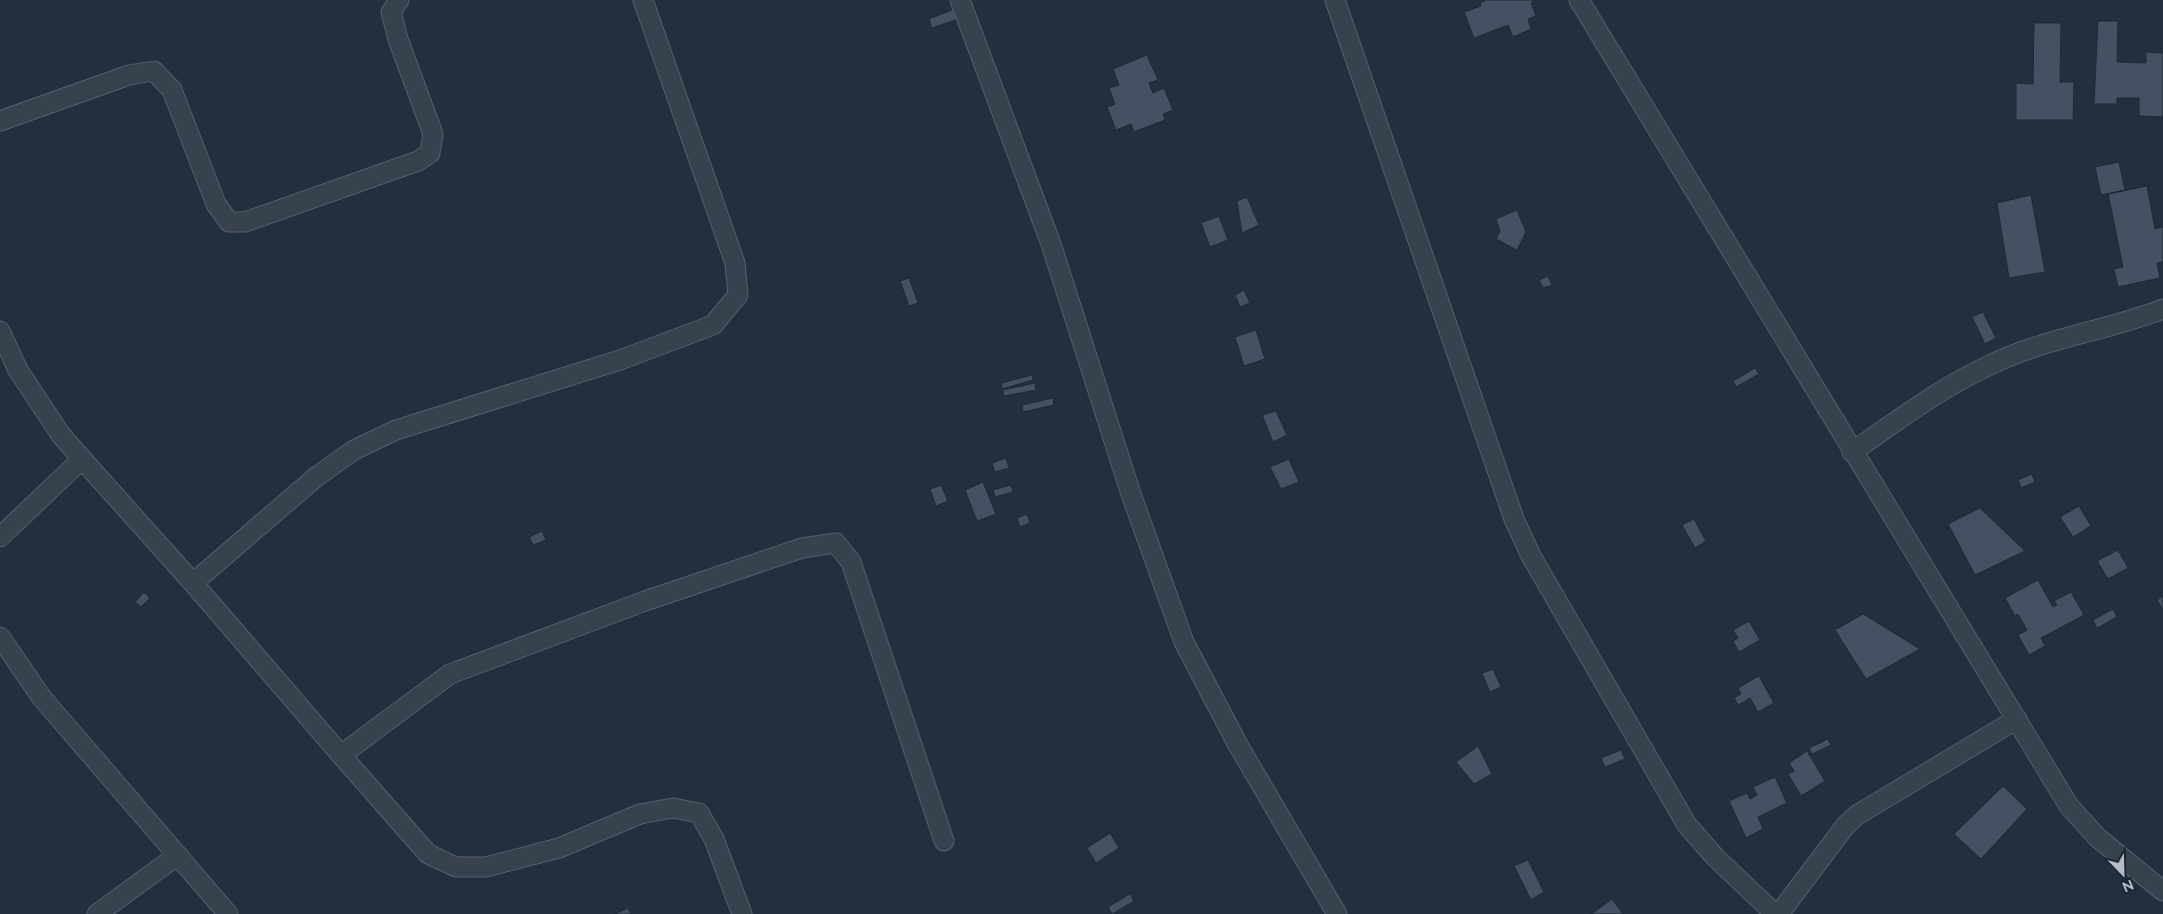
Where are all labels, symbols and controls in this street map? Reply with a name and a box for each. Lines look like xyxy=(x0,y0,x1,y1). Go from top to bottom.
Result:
north arrow xyxy=(2098,849,2148,899)
text: N xyxy=(2120,877,2136,895)

